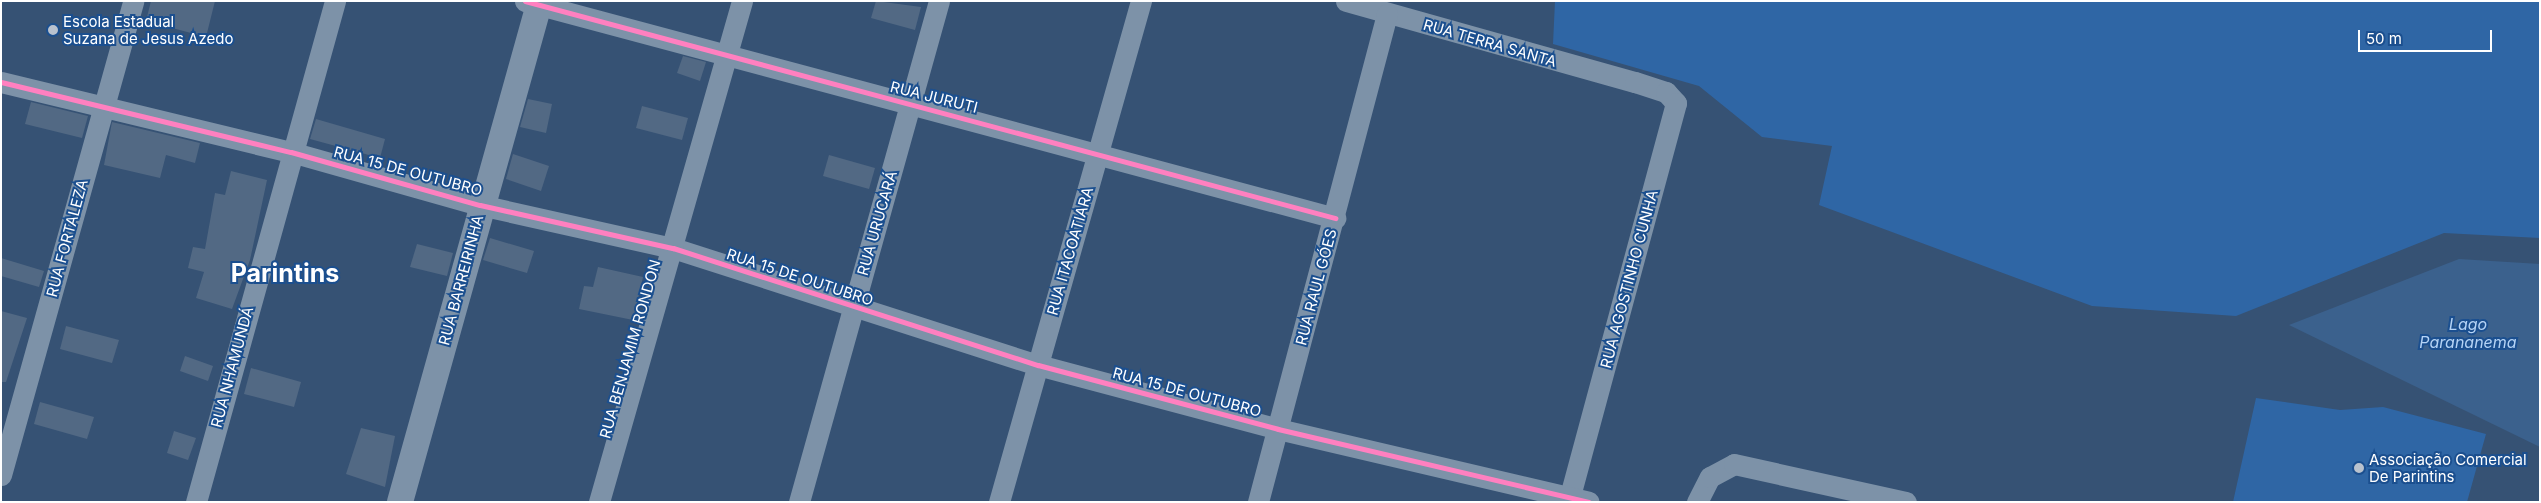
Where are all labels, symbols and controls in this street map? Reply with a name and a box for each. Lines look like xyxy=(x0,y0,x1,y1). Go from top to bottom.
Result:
place label: Escola Estadual Suzana de Jesus Azedo xyxy=(63,12,233,47)
street label: RUA TERRA SANTA xyxy=(1421,15,1559,71)
scale bar xyxy=(2361,20,2495,52)
marker: Escola Estadual Suzana de Jesus Azedo xyxy=(47,24,59,36)
text: 50 m xyxy=(2366,29,2402,48)
street label: RUA JURUTI xyxy=(888,77,980,117)
street label: RUA 15 DE OUTUBRO xyxy=(332,143,484,199)
street label: RUA URUCARÁ xyxy=(853,169,901,277)
street label: RUA FORTALEZA xyxy=(43,177,91,299)
street label: RUA ITACOATIARA xyxy=(1043,185,1097,317)
street label: RUA AGOSTINHO CUNHA xyxy=(1596,188,1662,370)
street label: RUA BARREIRINHA xyxy=(435,213,487,347)
street label: RUA RAUL GÓES xyxy=(1292,227,1340,347)
street label: RUA 15 DE OUTUBRO xyxy=(724,245,876,309)
district label: Parintins xyxy=(231,258,339,288)
street label: RUA BENJAMIM RONDON xyxy=(596,258,664,440)
street label: RUA NHAMUNDÁ xyxy=(207,305,257,429)
water label: Lago Parananema xyxy=(2419,314,2517,352)
street label: RUA 15 DE OUTUBRO xyxy=(1111,364,1263,420)
place label: Associação Comercial De Parintins xyxy=(2369,450,2527,485)
marker: Associação Comercial De Parintins xyxy=(2353,462,2365,474)

